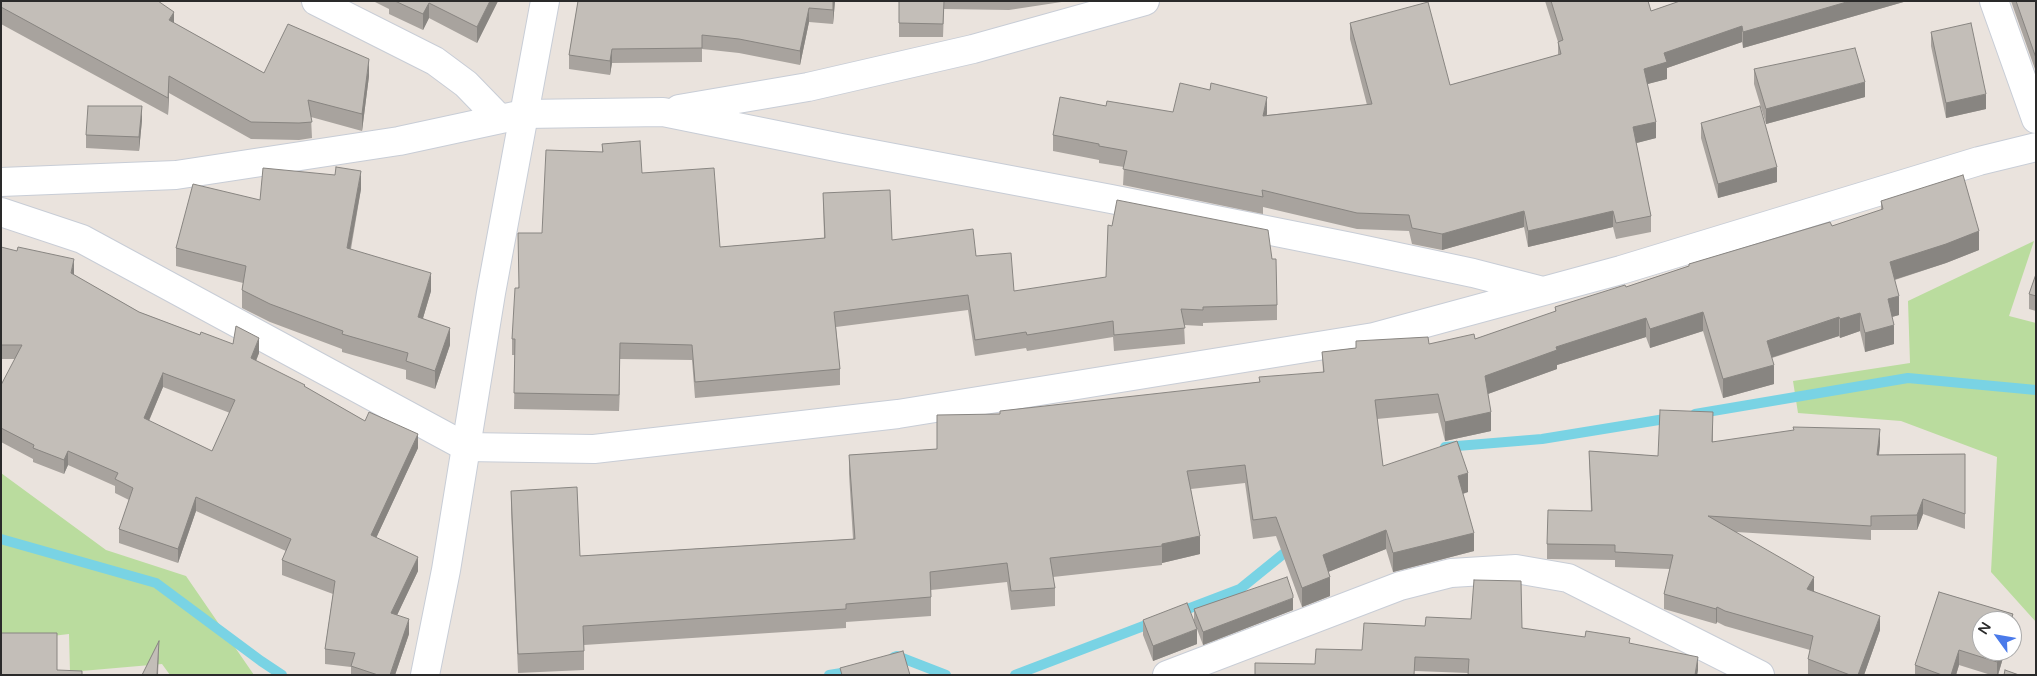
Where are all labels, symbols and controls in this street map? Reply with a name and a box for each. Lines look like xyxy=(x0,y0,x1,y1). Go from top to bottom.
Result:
north arrow xyxy=(1972,611,2022,661)
text: N xyxy=(1975,619,1995,638)

